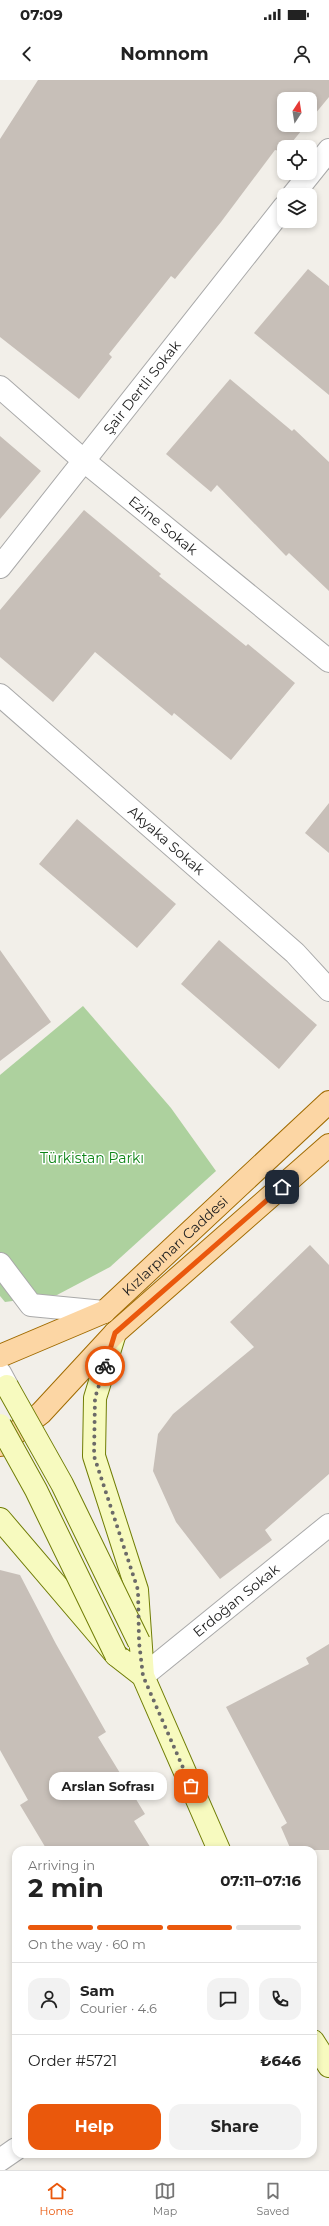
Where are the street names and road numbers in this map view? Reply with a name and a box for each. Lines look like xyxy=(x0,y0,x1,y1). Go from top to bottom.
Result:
street label: Şair Dertli Sokak xyxy=(99,336,185,438)
street label: Ezine Sokak xyxy=(125,492,202,559)
street label: Akyaka Sokak xyxy=(124,802,209,879)
street label: Kızlarpınarı Caddesi xyxy=(118,1192,232,1300)
street label: Erdoğan Sokak xyxy=(189,1559,284,1641)

